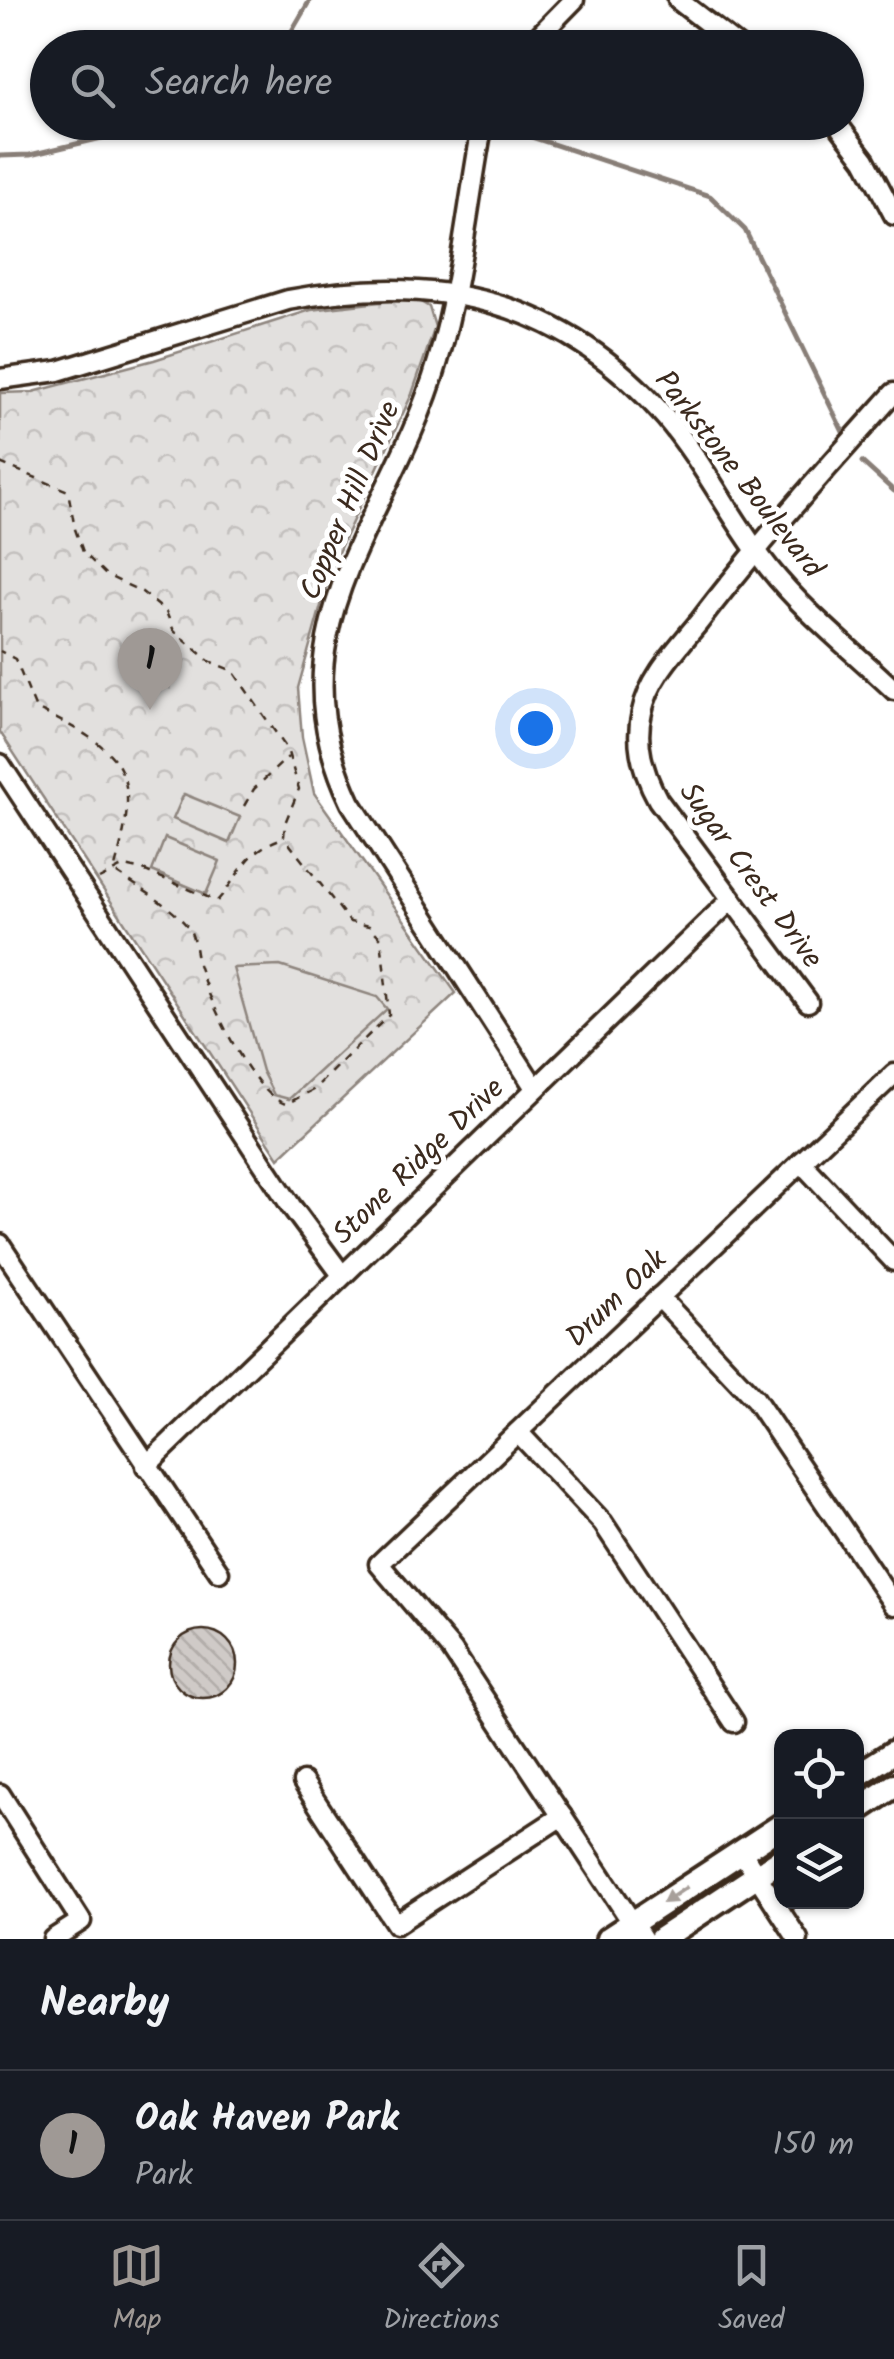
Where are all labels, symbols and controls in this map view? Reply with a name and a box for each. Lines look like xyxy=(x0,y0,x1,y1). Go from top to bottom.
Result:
search box xyxy=(30,30,864,140)
text: Search here xyxy=(145,55,332,115)
icon: search xyxy=(65,58,120,113)
street label: Parkstone Boulevard xyxy=(641,360,836,590)
street label: Copper Hill Drive xyxy=(287,394,415,608)
pin: 1 xyxy=(118,628,182,710)
your location xyxy=(510,703,561,754)
street label: Sugar Crest Drive xyxy=(666,772,834,980)
street label: Stone Ridge Drive xyxy=(322,1067,516,1257)
street label: Drum Oak xyxy=(555,1237,680,1360)
map controls xyxy=(774,1729,864,1909)
button: locate xyxy=(774,1729,864,1819)
button: layers xyxy=(774,1819,864,1909)
one-way arrow xyxy=(661,1886,688,1904)
text: Nearby xyxy=(40,1971,169,2038)
text: Oak Haven Park xyxy=(135,2090,398,2150)
text: 1 xyxy=(68,2120,77,2171)
text: 150 m xyxy=(772,2120,854,2171)
text: Park xyxy=(135,2150,193,2201)
tab: Map xyxy=(109,2238,164,2343)
tab: Directions xyxy=(383,2238,499,2343)
tab: Saved xyxy=(718,2238,785,2343)

